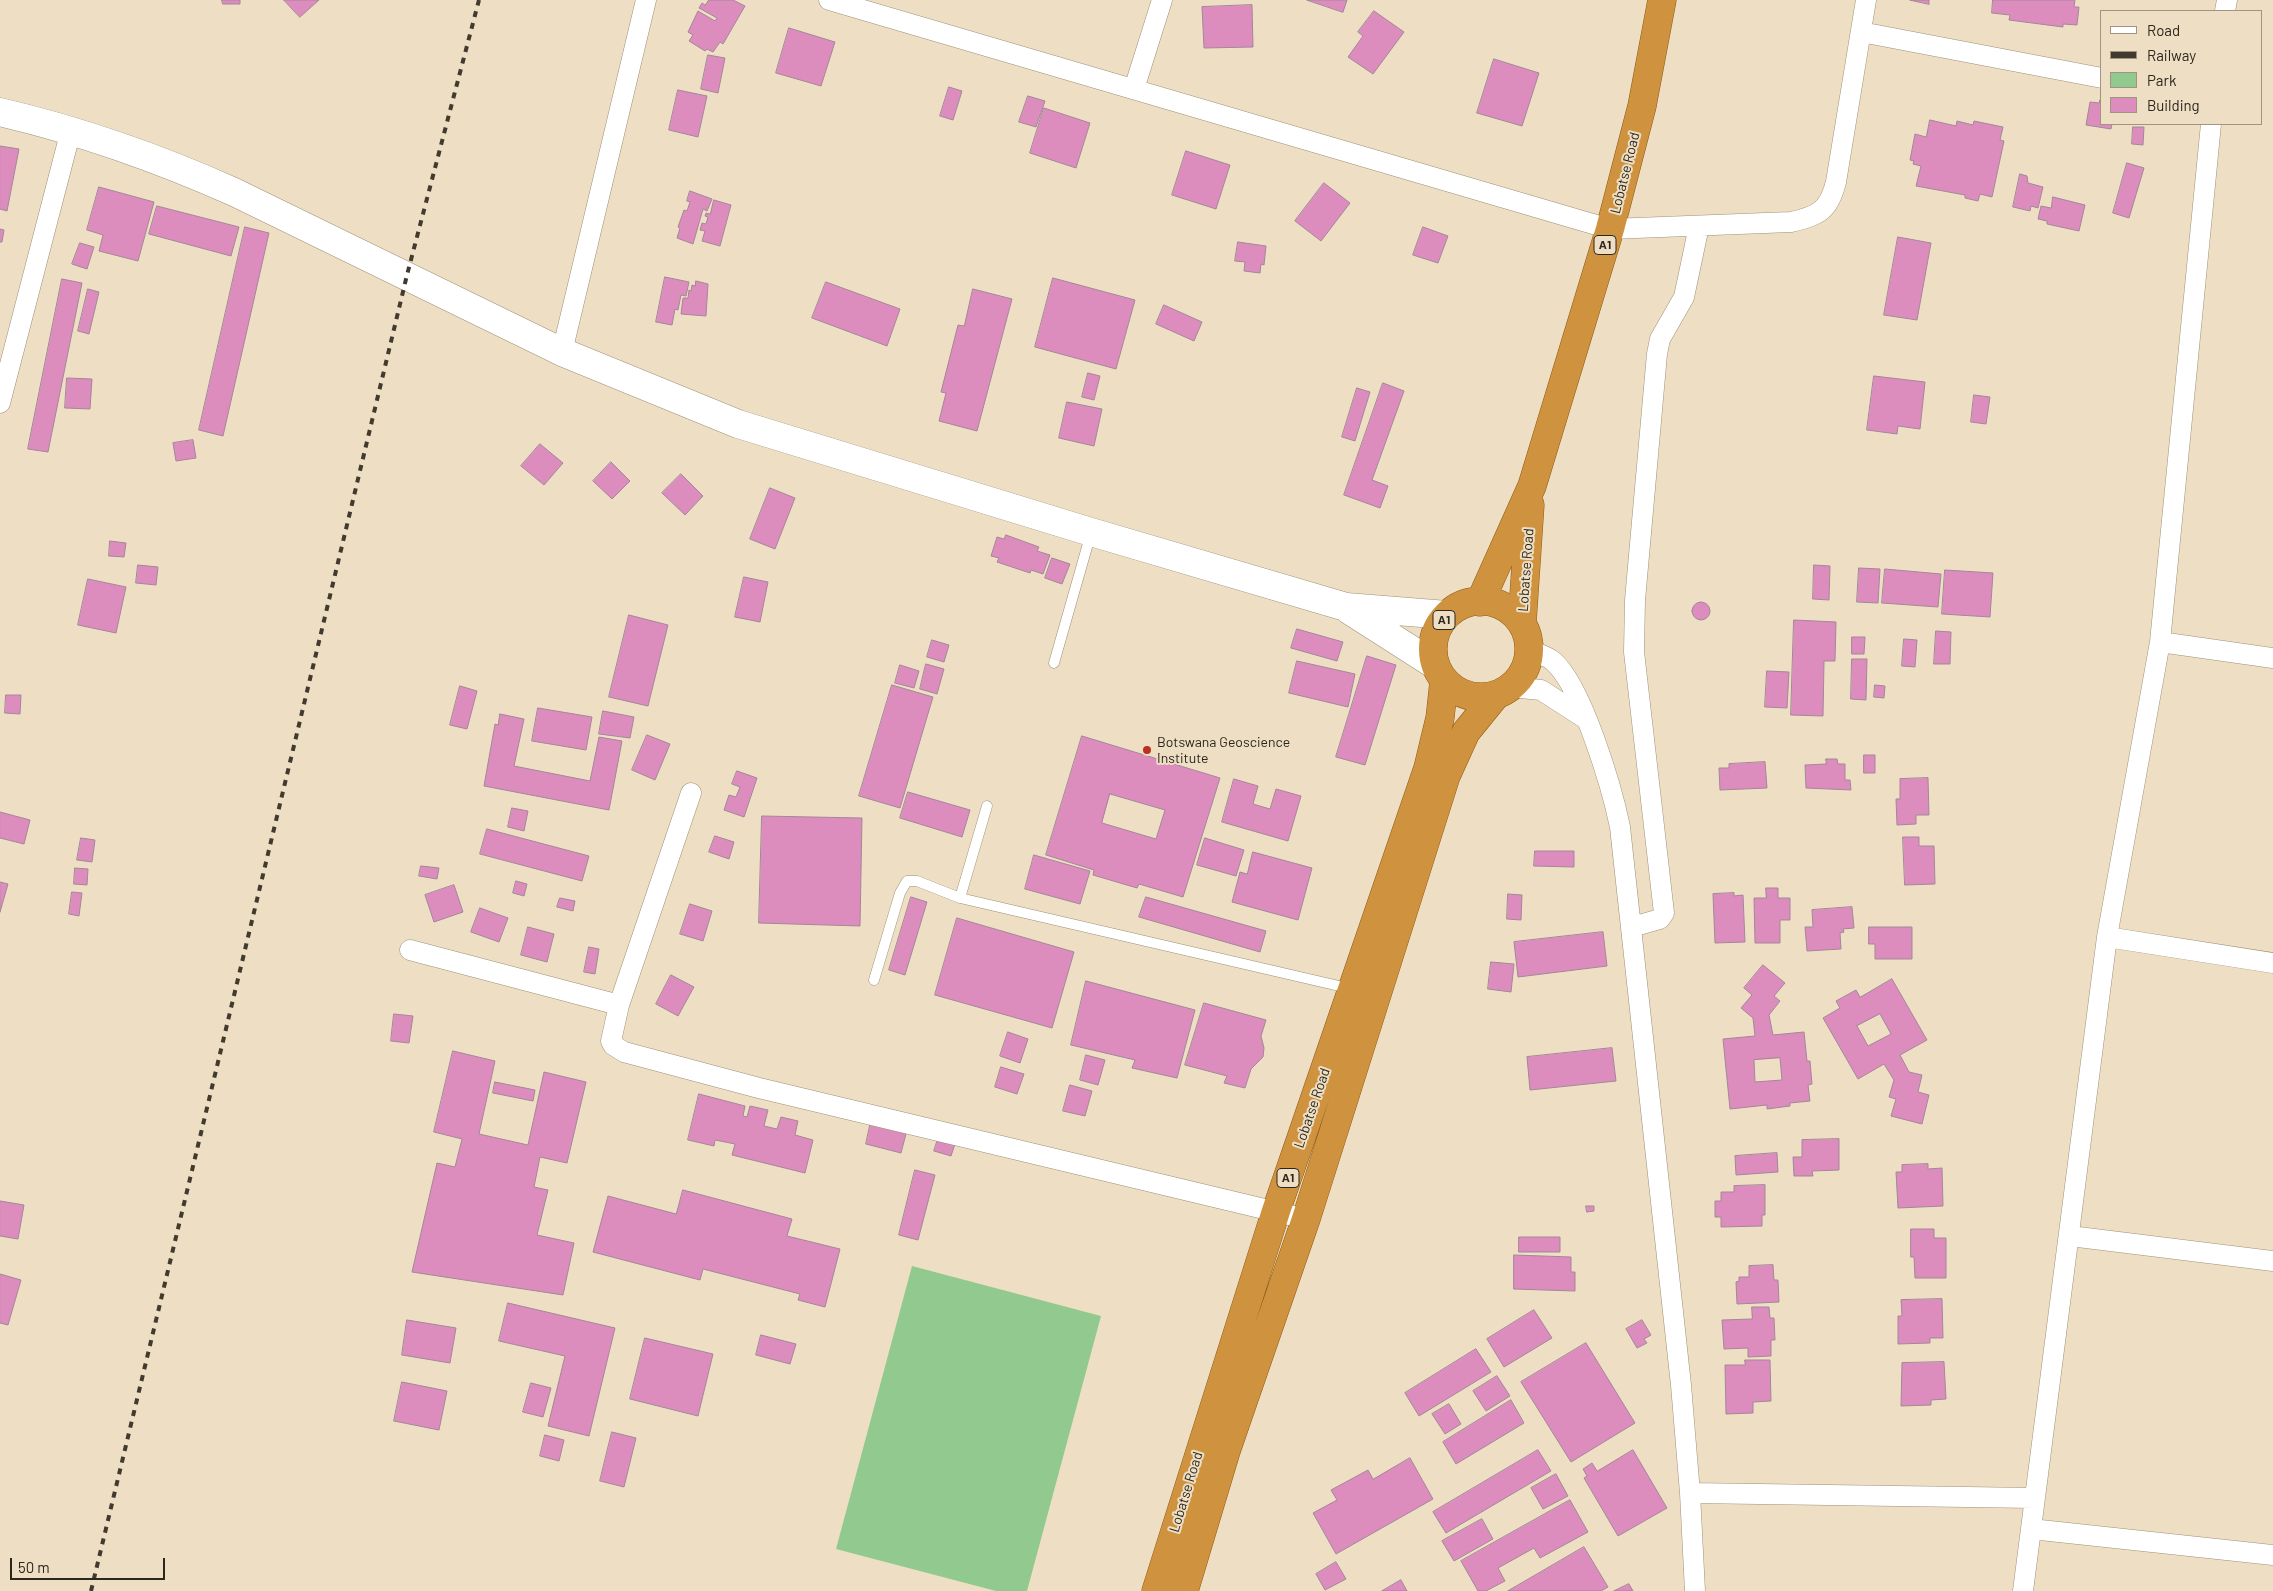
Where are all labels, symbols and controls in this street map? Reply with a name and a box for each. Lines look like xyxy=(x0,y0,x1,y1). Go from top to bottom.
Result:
legend xyxy=(2100,10,2263,125)
text: Road xyxy=(2147,21,2180,39)
text: Railway xyxy=(2147,46,2196,64)
text: Park xyxy=(2147,71,2176,89)
text: Building xyxy=(2147,96,2200,114)
street label: Lobatse Road xyxy=(1607,131,1643,215)
road number: A1 xyxy=(1594,236,1616,254)
street label: Lobatse Road xyxy=(1515,528,1537,612)
road number: A1 xyxy=(1433,610,1455,630)
place label: Botswana Geoscience Institute xyxy=(1157,734,1290,766)
marker: Botswana Geoscience Institute xyxy=(1141,744,1153,756)
street label: Lobatse Road xyxy=(1290,1066,1334,1150)
road number: A1 xyxy=(1277,1168,1299,1188)
street label: Lobatse Road xyxy=(1166,1450,1206,1534)
scale bar xyxy=(12,1548,168,1580)
text: 50 m xyxy=(18,1558,50,1576)

